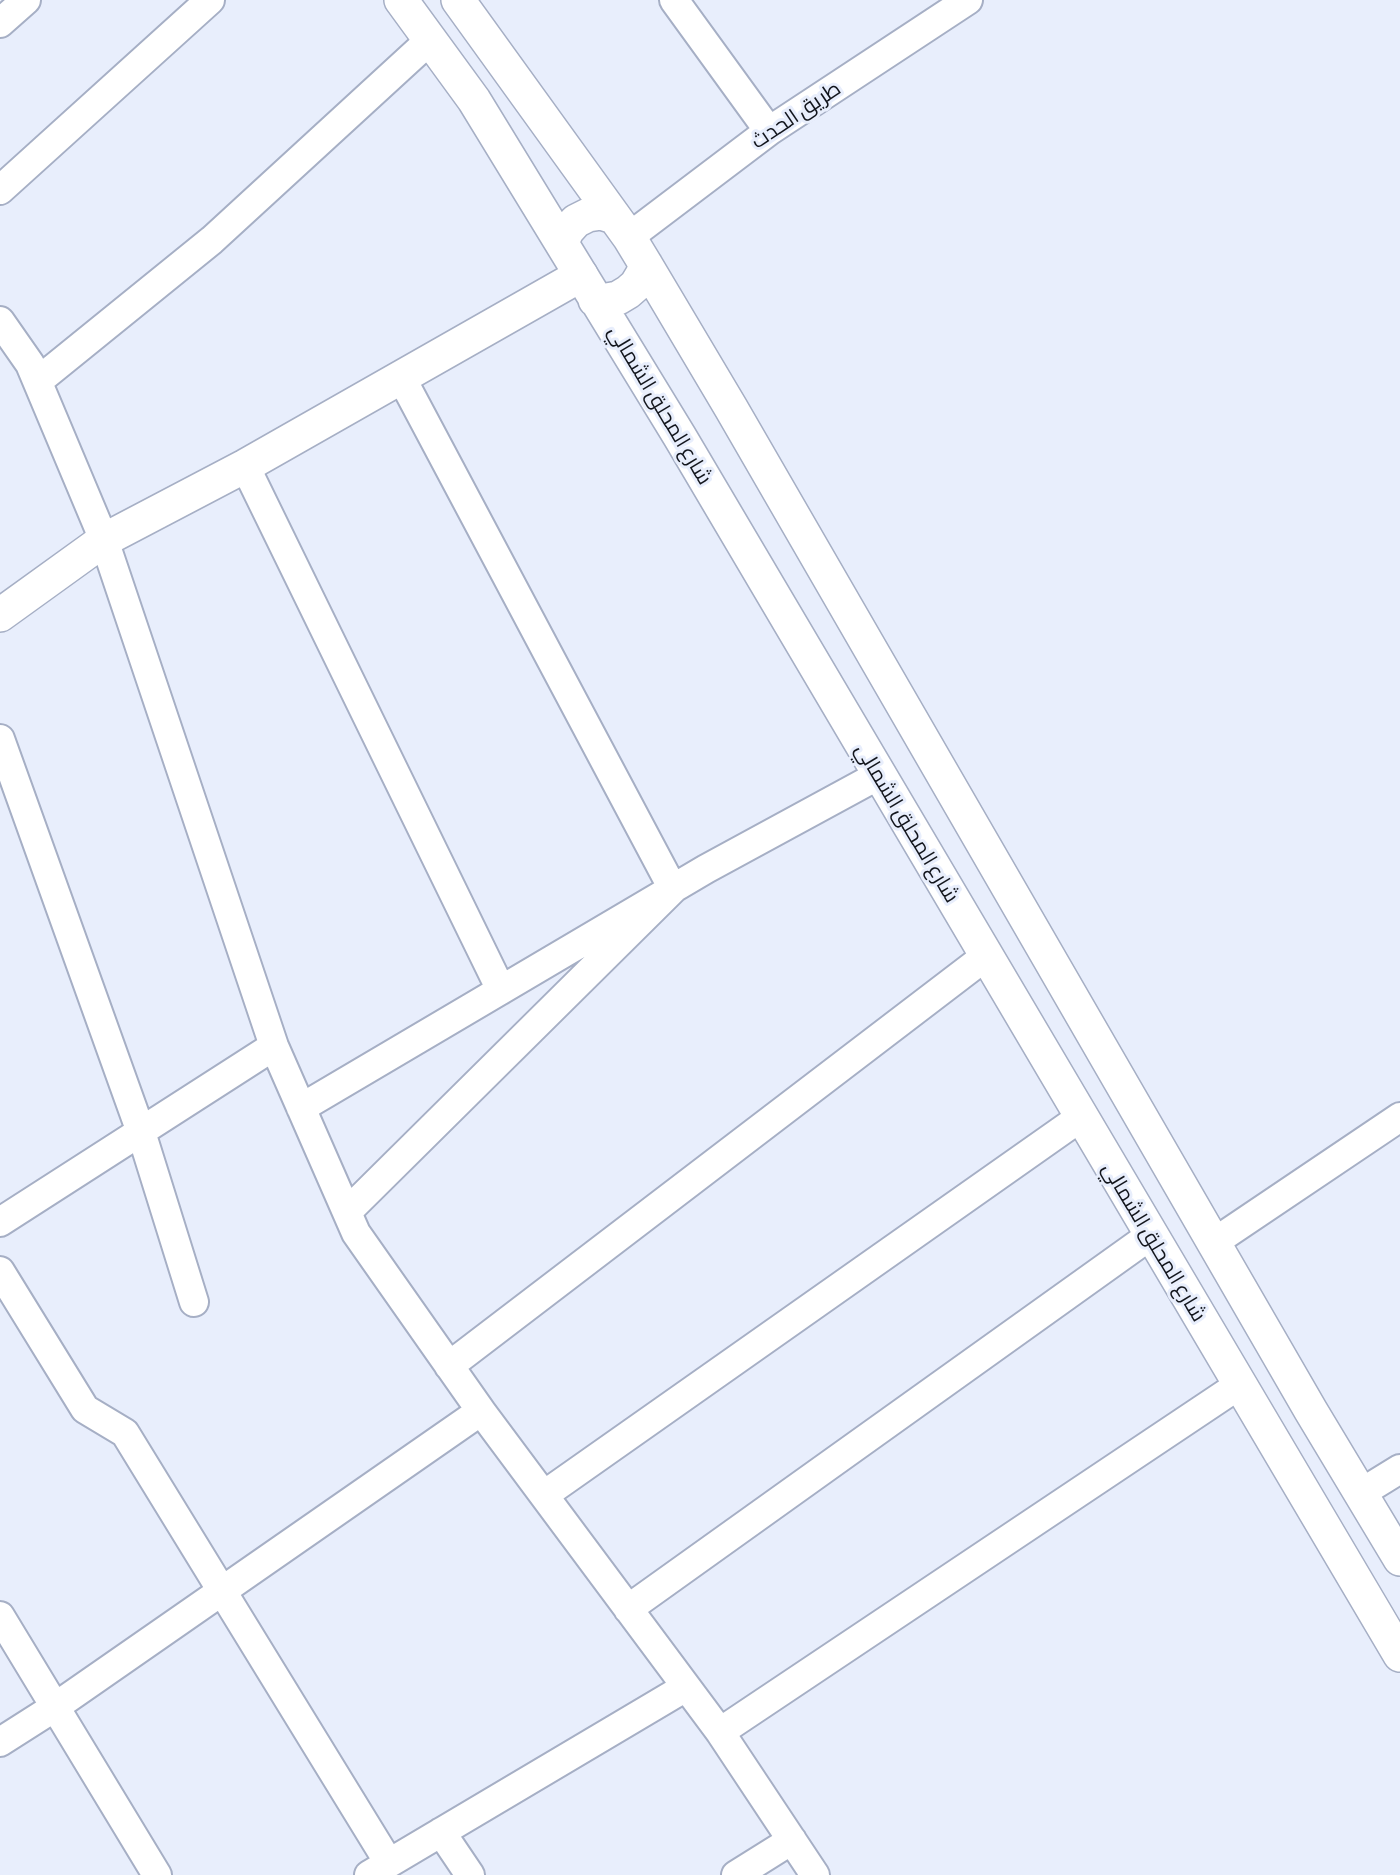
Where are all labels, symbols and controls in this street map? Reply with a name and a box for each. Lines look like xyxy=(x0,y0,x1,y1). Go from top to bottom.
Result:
street label: طريق الحدث xyxy=(746,76,846,154)
street label: شارع المحلق الشمالي xyxy=(603,321,717,489)
street label: شارع المحلق الشمالي xyxy=(850,739,964,907)
street label: شارع المحلق الشمالي xyxy=(1097,1158,1211,1326)

